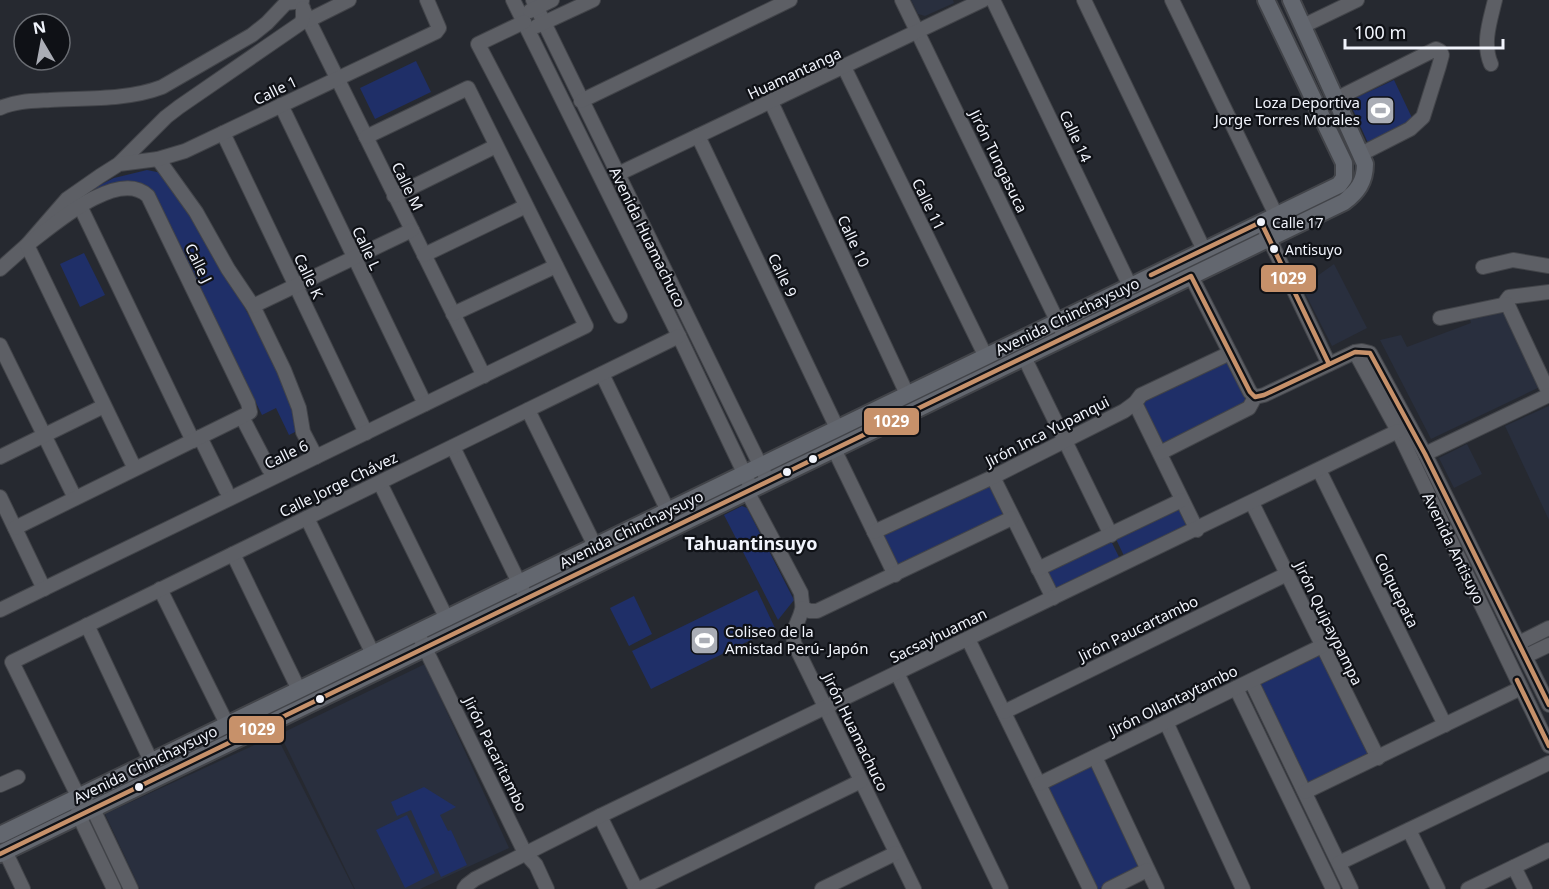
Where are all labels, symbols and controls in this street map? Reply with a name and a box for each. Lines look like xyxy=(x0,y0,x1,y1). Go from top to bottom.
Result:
north arrow xyxy=(12,12,72,72)
scale bar xyxy=(1345,12,1502,50)
text: N xyxy=(31,15,48,39)
text: 100 m xyxy=(1354,20,1406,44)
street label: Huamantanga xyxy=(744,43,844,103)
street label: Calle 1 xyxy=(250,71,300,109)
place label: Loza Deportiva Jorge Torres Morales xyxy=(1213,92,1360,129)
sports icon: Loza Deportiva Jorge Torres Morales xyxy=(1365,95,1397,127)
street label: Jirón Tungasuca xyxy=(965,105,1033,216)
street label: Calle 14 xyxy=(1055,107,1097,166)
street label: Calle M xyxy=(388,158,428,214)
street label: Avenida Huamachuco xyxy=(605,164,691,310)
street label: Calle 11 xyxy=(908,175,950,233)
street label: Calle 10 xyxy=(833,212,875,270)
place label: Calle 17 xyxy=(1272,213,1323,232)
marker: Calle 17 xyxy=(1255,216,1267,228)
street label: Calle L xyxy=(348,223,386,273)
street label: Calle J xyxy=(181,240,217,286)
place label: Antisuyo xyxy=(1285,240,1342,259)
marker: Antisuyo xyxy=(1268,243,1280,255)
street label: Calle K xyxy=(290,250,328,302)
street label: Calle 9 xyxy=(764,250,802,300)
line badge: 1029 xyxy=(1260,264,1317,293)
text: 1029 xyxy=(1270,267,1306,289)
street label: Avenida Chinchaysuyo xyxy=(992,272,1142,360)
street label: Jirón Inca Yupanqui xyxy=(980,391,1112,472)
line badge: 1029 xyxy=(863,407,920,436)
text: 1029 xyxy=(873,410,909,432)
street label: Calle 6 xyxy=(261,435,311,473)
street label: Calle Jorge Chávez xyxy=(276,447,400,521)
unlabelled marker xyxy=(807,453,819,465)
unlabelled marker xyxy=(781,466,793,478)
street label: Avenida Chinchaysuyo xyxy=(556,485,706,573)
street label: Avenida Antisuyo xyxy=(1418,489,1490,607)
district label: Tahuantinsuyo xyxy=(685,531,817,555)
street label: Colquepata xyxy=(1370,549,1424,631)
street label: Jirón Quipaypampa xyxy=(1289,556,1368,688)
street label: Jirón Paucartambo xyxy=(1073,590,1201,667)
street label: Sacsayhuaman xyxy=(886,603,990,667)
place label: Coliseo de la Amistad Perú- Japón xyxy=(725,621,868,658)
sports icon: Coliseo de la Amistad Perú- Japón xyxy=(688,624,720,656)
street label: Jirón Ollantaytambo xyxy=(1104,660,1241,741)
street label: Jirón Huamachuco xyxy=(818,668,893,795)
street label: Jirón Pacaritambo xyxy=(459,691,532,815)
unlabelled marker xyxy=(314,693,326,705)
line badge: 1029 xyxy=(228,715,285,744)
text: 1029 xyxy=(239,718,275,740)
street label: Avenida Chinchaysuyo xyxy=(70,720,220,808)
unlabelled marker xyxy=(133,781,145,793)

